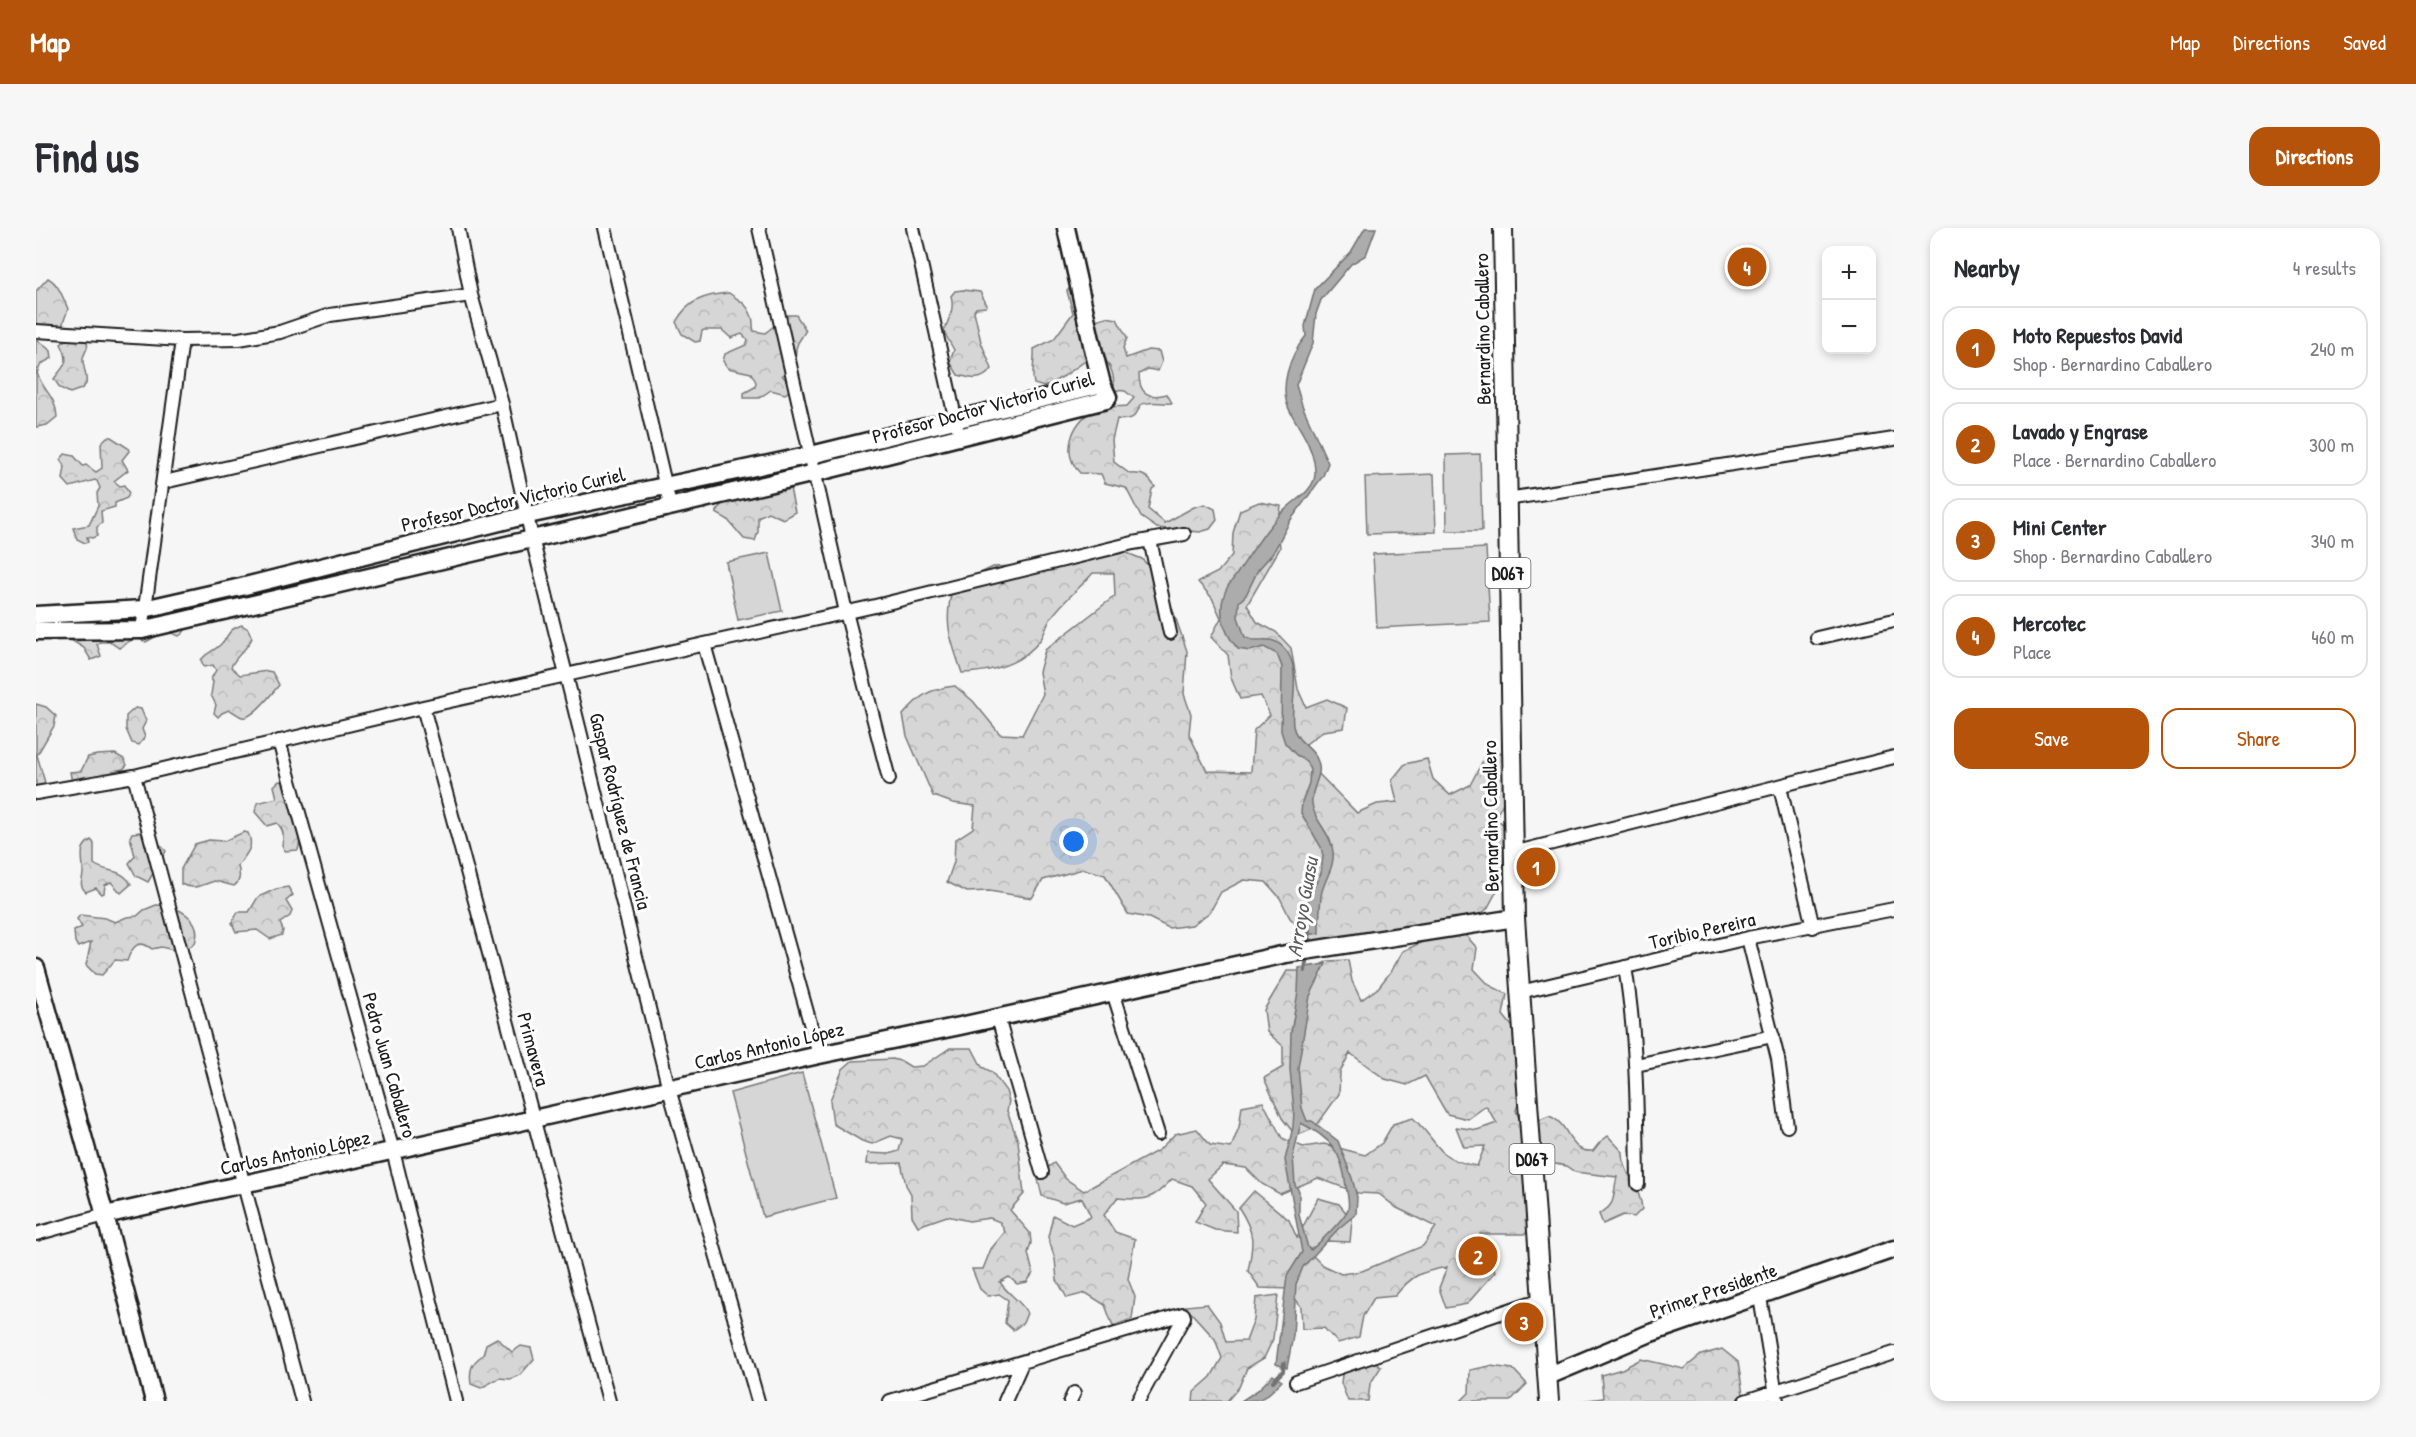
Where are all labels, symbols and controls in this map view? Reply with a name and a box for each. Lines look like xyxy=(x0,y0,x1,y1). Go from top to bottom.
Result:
text: Map xyxy=(30,23,70,61)
text: Map xyxy=(2170,28,2200,57)
text: Directions xyxy=(2233,28,2310,57)
text: Saved xyxy=(2343,28,2386,57)
button: Directions xyxy=(2249,127,2380,186)
text: Find us xyxy=(36,128,139,185)
pin: 4 xyxy=(1728,244,1766,290)
map controls xyxy=(1822,246,1876,354)
button: + xyxy=(1822,246,1876,300)
text: Nearby xyxy=(1954,250,2020,285)
street label: Bernardino Caballero xyxy=(1467,253,1497,405)
text: 4 results xyxy=(2293,254,2356,281)
button: − xyxy=(1822,300,1876,354)
text: Moto Repuestos David xyxy=(2013,320,2182,350)
text: 1 xyxy=(1972,335,1979,362)
text: 240 m xyxy=(2310,335,2354,362)
text: Shop · Bernardino Caballero xyxy=(2013,350,2212,377)
street label: Profesor Doctor Victorio Curiel xyxy=(869,364,1098,450)
text: Lavado y Engrase xyxy=(2013,416,2148,446)
text: 2 xyxy=(1971,431,1980,458)
text: 300 m xyxy=(2309,431,2354,458)
text: Place · Bernardino Caballero xyxy=(2013,446,2216,473)
street label: Profesor Doctor Victorio Curiel xyxy=(398,460,628,538)
text: Mini Center xyxy=(2013,512,2107,542)
text: 3 xyxy=(1971,527,1980,554)
text: 340 m xyxy=(2310,527,2354,554)
text: Shop · Bernardino Caballero xyxy=(2013,542,2212,569)
road number: D067 xyxy=(1486,558,1530,588)
text: Mercotec xyxy=(2013,608,2086,638)
text: 4 xyxy=(1972,623,1979,650)
text: 460 m xyxy=(2311,623,2354,650)
text: Place xyxy=(2013,638,2052,665)
button: Save xyxy=(1954,708,2149,769)
button: Share xyxy=(2161,708,2356,769)
street label: Gaspar Rodríguez de Francia xyxy=(584,710,659,912)
street label: Bernardino Caballero xyxy=(1475,740,1505,892)
your location xyxy=(1059,827,1088,856)
pin: 1 xyxy=(1516,844,1556,890)
water label: Arroyo Guasu xyxy=(1279,854,1325,959)
street label: Toribio Pereira xyxy=(1646,905,1758,955)
street label: Pedro Juan Caballero xyxy=(356,989,424,1141)
street label: Primavera xyxy=(511,1009,557,1089)
street label: Carlos Antonio López xyxy=(692,1015,847,1075)
street label: Carlos Antonio López xyxy=(218,1123,373,1181)
road number: D067 xyxy=(1510,1144,1554,1174)
pin: 2 xyxy=(1458,1234,1498,1278)
street label: Primer Presidente xyxy=(1646,1256,1780,1324)
pin: 3 xyxy=(1504,1300,1544,1344)

